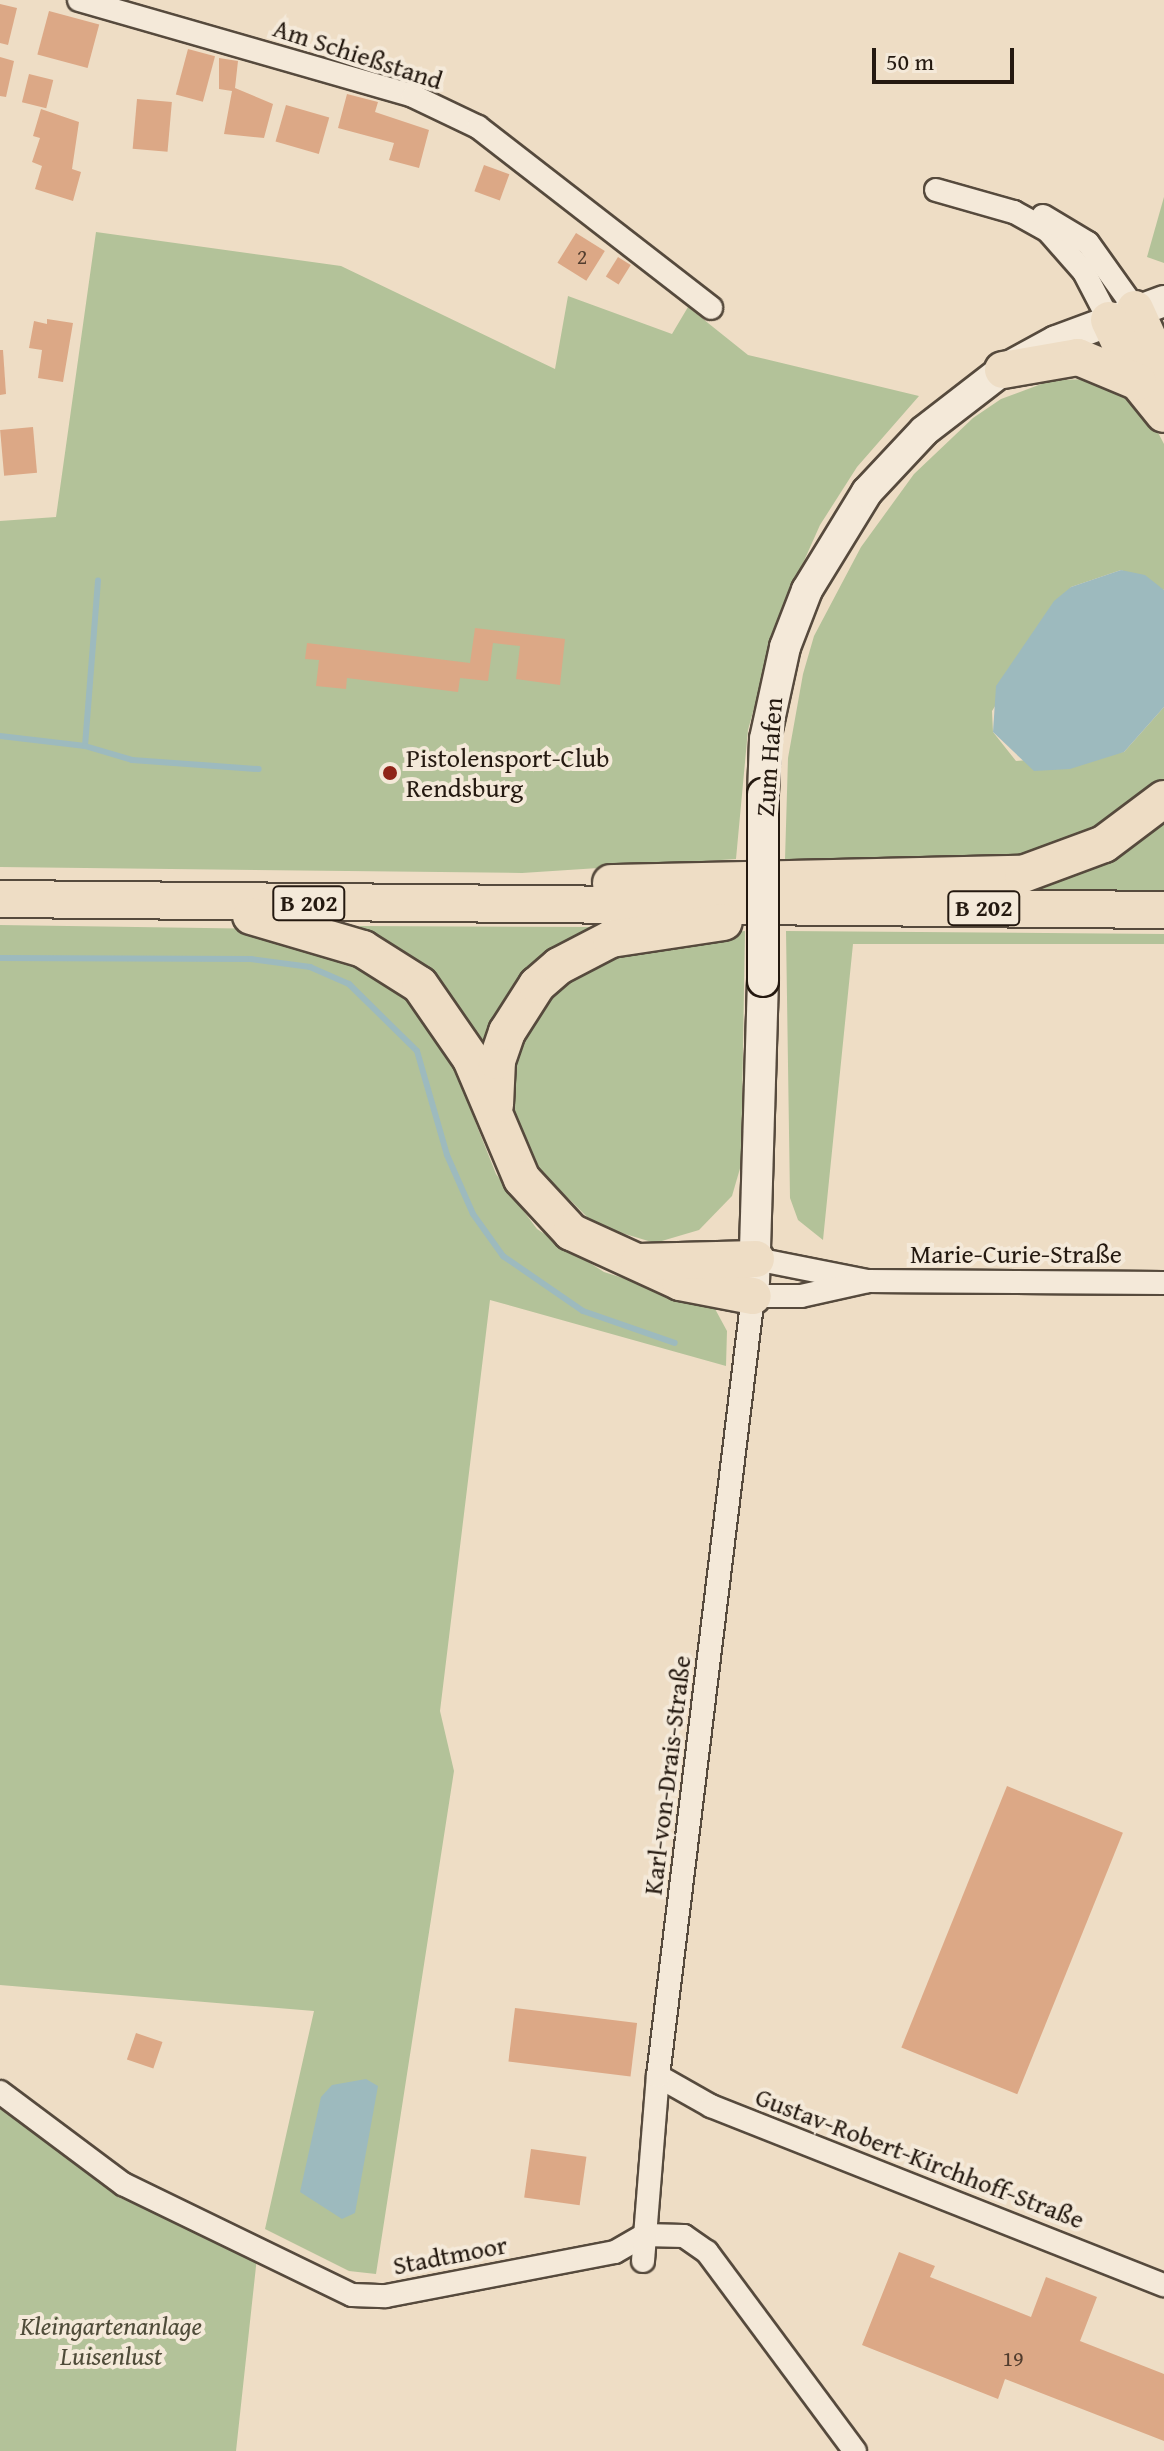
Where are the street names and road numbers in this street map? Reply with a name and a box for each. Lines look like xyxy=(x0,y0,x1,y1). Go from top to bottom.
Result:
street label: Am Schießstand xyxy=(269,12,447,96)
street label: Zum Hafen xyxy=(749,696,789,818)
road number: B 202 xyxy=(271,883,347,923)
road number: B 202 xyxy=(946,888,1022,928)
street label: Marie-Curie-Straße xyxy=(910,1238,1122,1270)
street label: Karl-von-Drais-Straße xyxy=(637,1653,697,1897)
street label: Gustav-Robert-Kirchhoff-Straße xyxy=(751,2081,1089,2235)
street label: Stadtmoor xyxy=(390,2229,510,2281)

